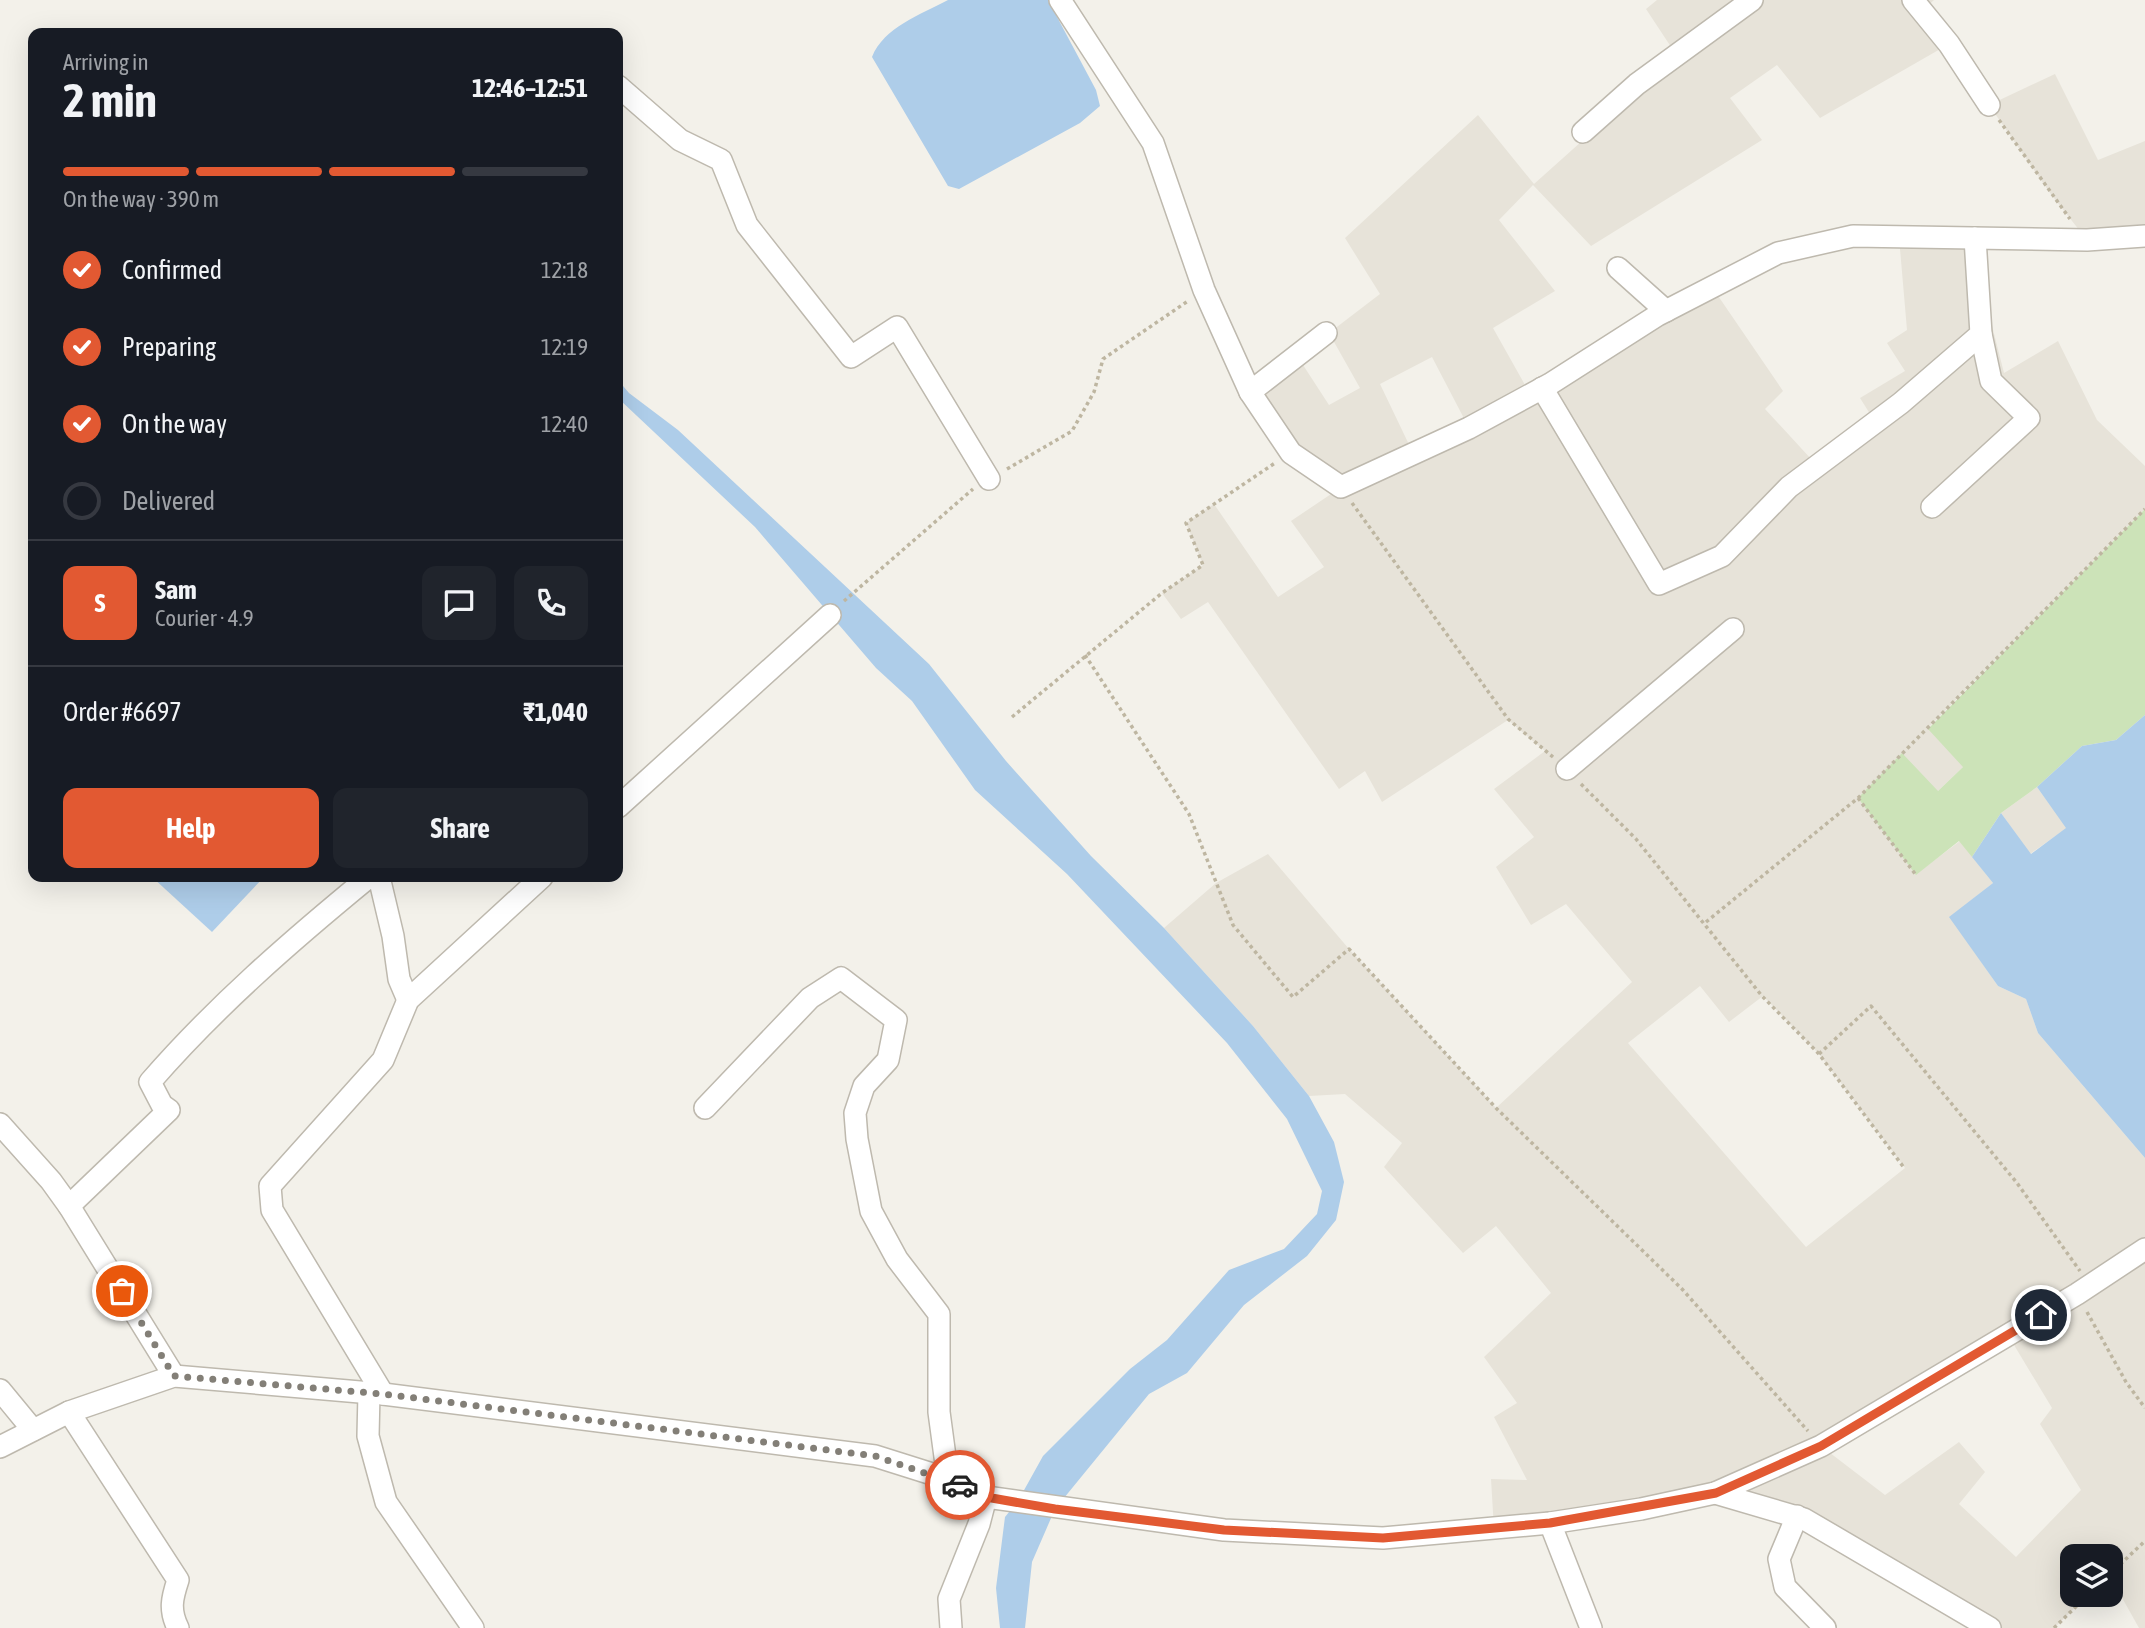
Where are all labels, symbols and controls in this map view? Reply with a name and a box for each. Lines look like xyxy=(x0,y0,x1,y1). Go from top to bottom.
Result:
text: Arriving in xyxy=(63,49,149,75)
text: 12:46–12:51 xyxy=(472,73,588,103)
text: 2 min xyxy=(63,74,157,127)
text: On the way · 390 m xyxy=(63,186,219,212)
icon: check xyxy=(63,251,101,289)
text: Confirmed xyxy=(122,255,222,285)
text: 12:18 xyxy=(541,257,588,283)
icon: check xyxy=(63,328,101,366)
text: Preparing xyxy=(122,332,216,362)
text: 12:19 xyxy=(541,334,588,360)
icon: check xyxy=(63,405,101,443)
text: On the way xyxy=(122,409,227,439)
text: 12:40 xyxy=(541,411,588,437)
text: Delivered xyxy=(122,486,215,516)
button: chat xyxy=(422,566,496,640)
button: phone xyxy=(514,566,588,640)
text: Sam xyxy=(155,575,197,605)
text: S xyxy=(95,588,105,618)
text: Courier · 4.9 xyxy=(155,605,254,631)
text: Order #6697 xyxy=(63,697,182,727)
text: ₹1,040 xyxy=(523,697,588,727)
button: Help xyxy=(63,788,319,868)
button: Share xyxy=(333,788,588,868)
pin xyxy=(92,1261,152,1321)
icon: bag xyxy=(103,1272,141,1310)
pin xyxy=(2011,1285,2071,1345)
icon: home xyxy=(2022,1296,2060,1334)
courier xyxy=(925,1450,995,1520)
icon: car xyxy=(941,1466,979,1504)
map controls xyxy=(2060,1544,2123,1607)
button: layers xyxy=(2060,1544,2123,1607)

